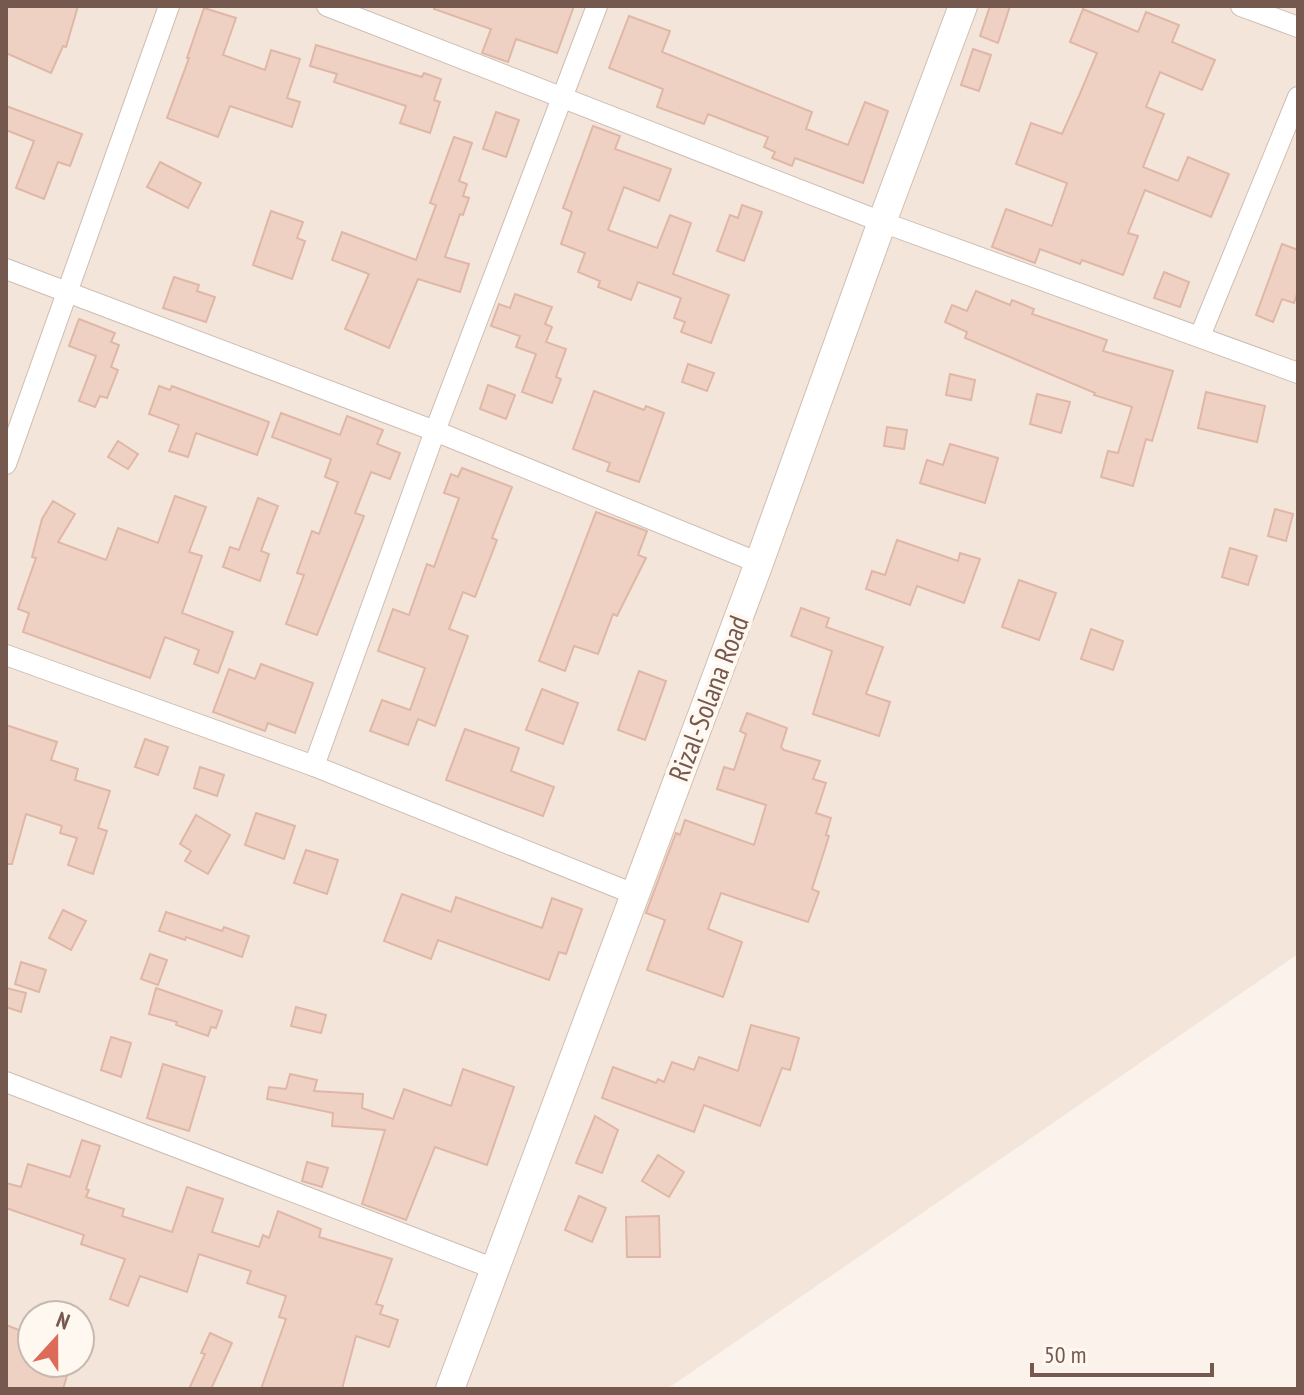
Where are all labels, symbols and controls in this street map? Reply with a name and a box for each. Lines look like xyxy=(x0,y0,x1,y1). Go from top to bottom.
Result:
street label: Rizal-Solana Road xyxy=(659,610,757,786)
north arrow xyxy=(16,1299,96,1379)
text: N xyxy=(53,1305,74,1336)
scale bar xyxy=(1032,1327,1212,1377)
text: 50 m xyxy=(1044,1339,1086,1370)

